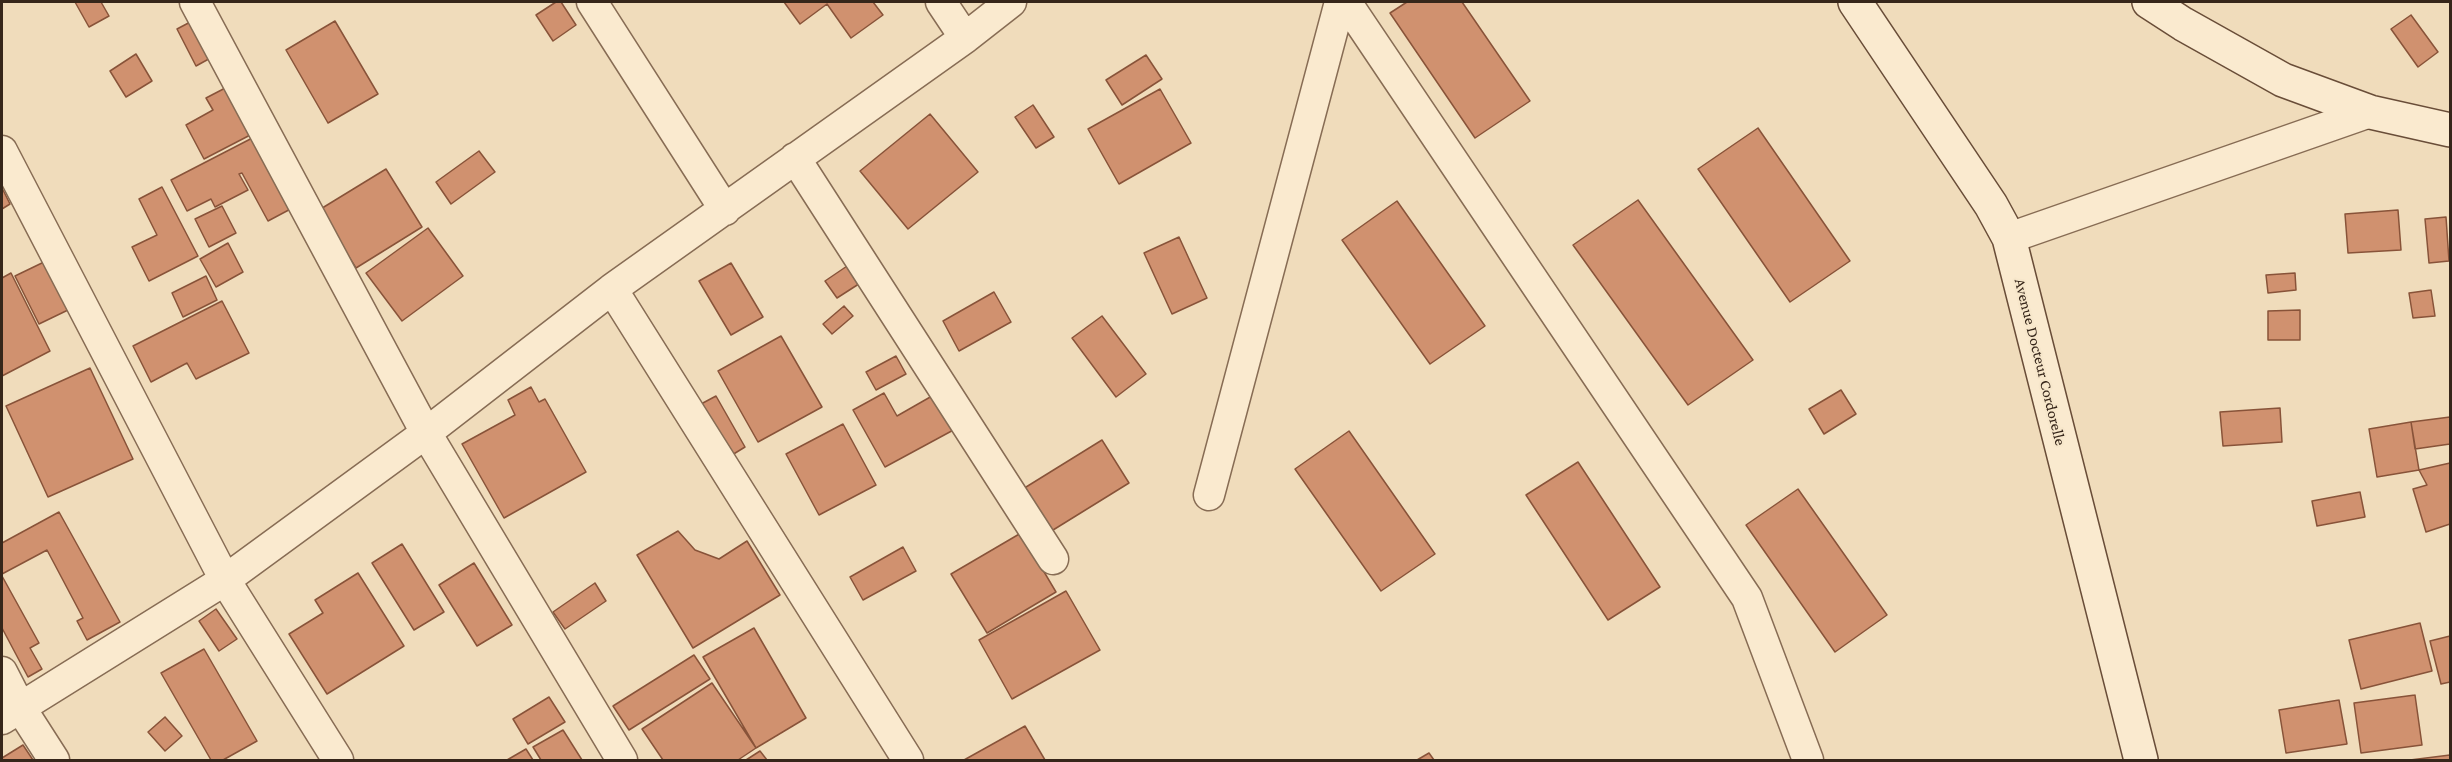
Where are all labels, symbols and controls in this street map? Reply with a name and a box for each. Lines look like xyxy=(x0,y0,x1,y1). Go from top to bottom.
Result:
street label: Avenue Docteur Cordorelle xyxy=(2010,276,2070,448)

